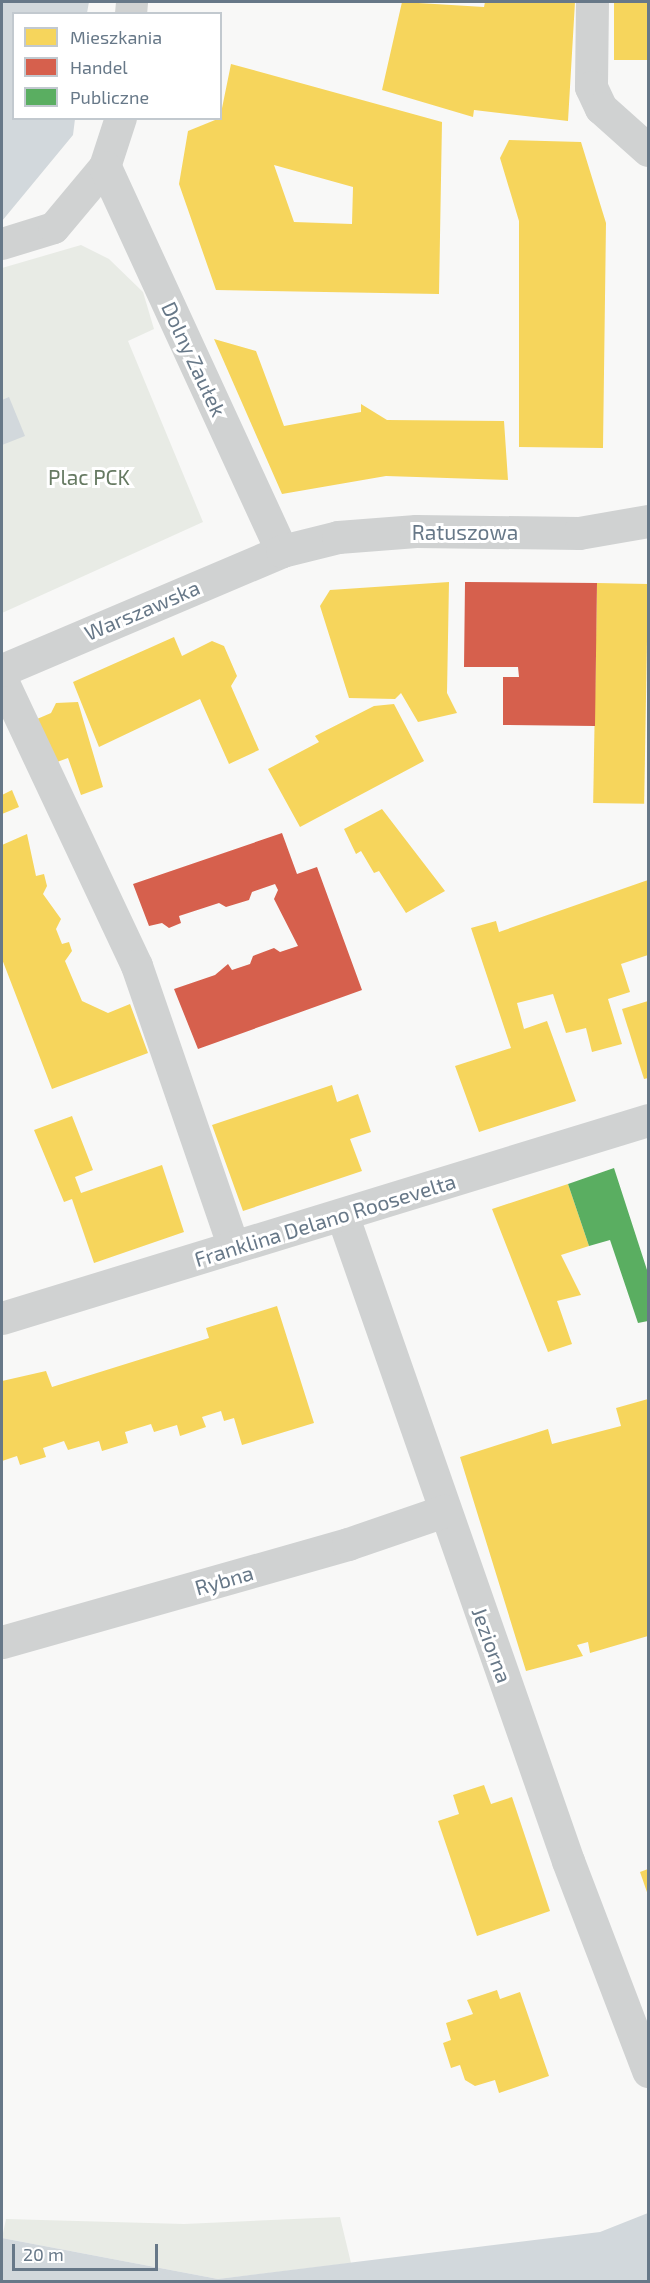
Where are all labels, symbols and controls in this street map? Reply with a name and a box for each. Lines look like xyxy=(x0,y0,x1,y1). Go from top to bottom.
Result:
legend xyxy=(12,12,222,120)
text: Mieszkania xyxy=(70,26,162,48)
text: Handel xyxy=(70,56,128,78)
text: Publiczne xyxy=(70,86,149,108)
street label: Dolny Zaułek xyxy=(156,297,232,421)
park label: Plac PCK xyxy=(48,464,130,490)
street label: Ratuszowa xyxy=(412,519,518,545)
street label: Warszawska xyxy=(81,574,203,646)
street label: Franklina Delano Roosevelta xyxy=(191,1168,459,1272)
street label: Rybna xyxy=(192,1560,256,1600)
street label: Jeziorna xyxy=(467,1604,517,1686)
scale bar xyxy=(15,2232,160,2270)
text: 20 m xyxy=(23,2243,64,2265)

